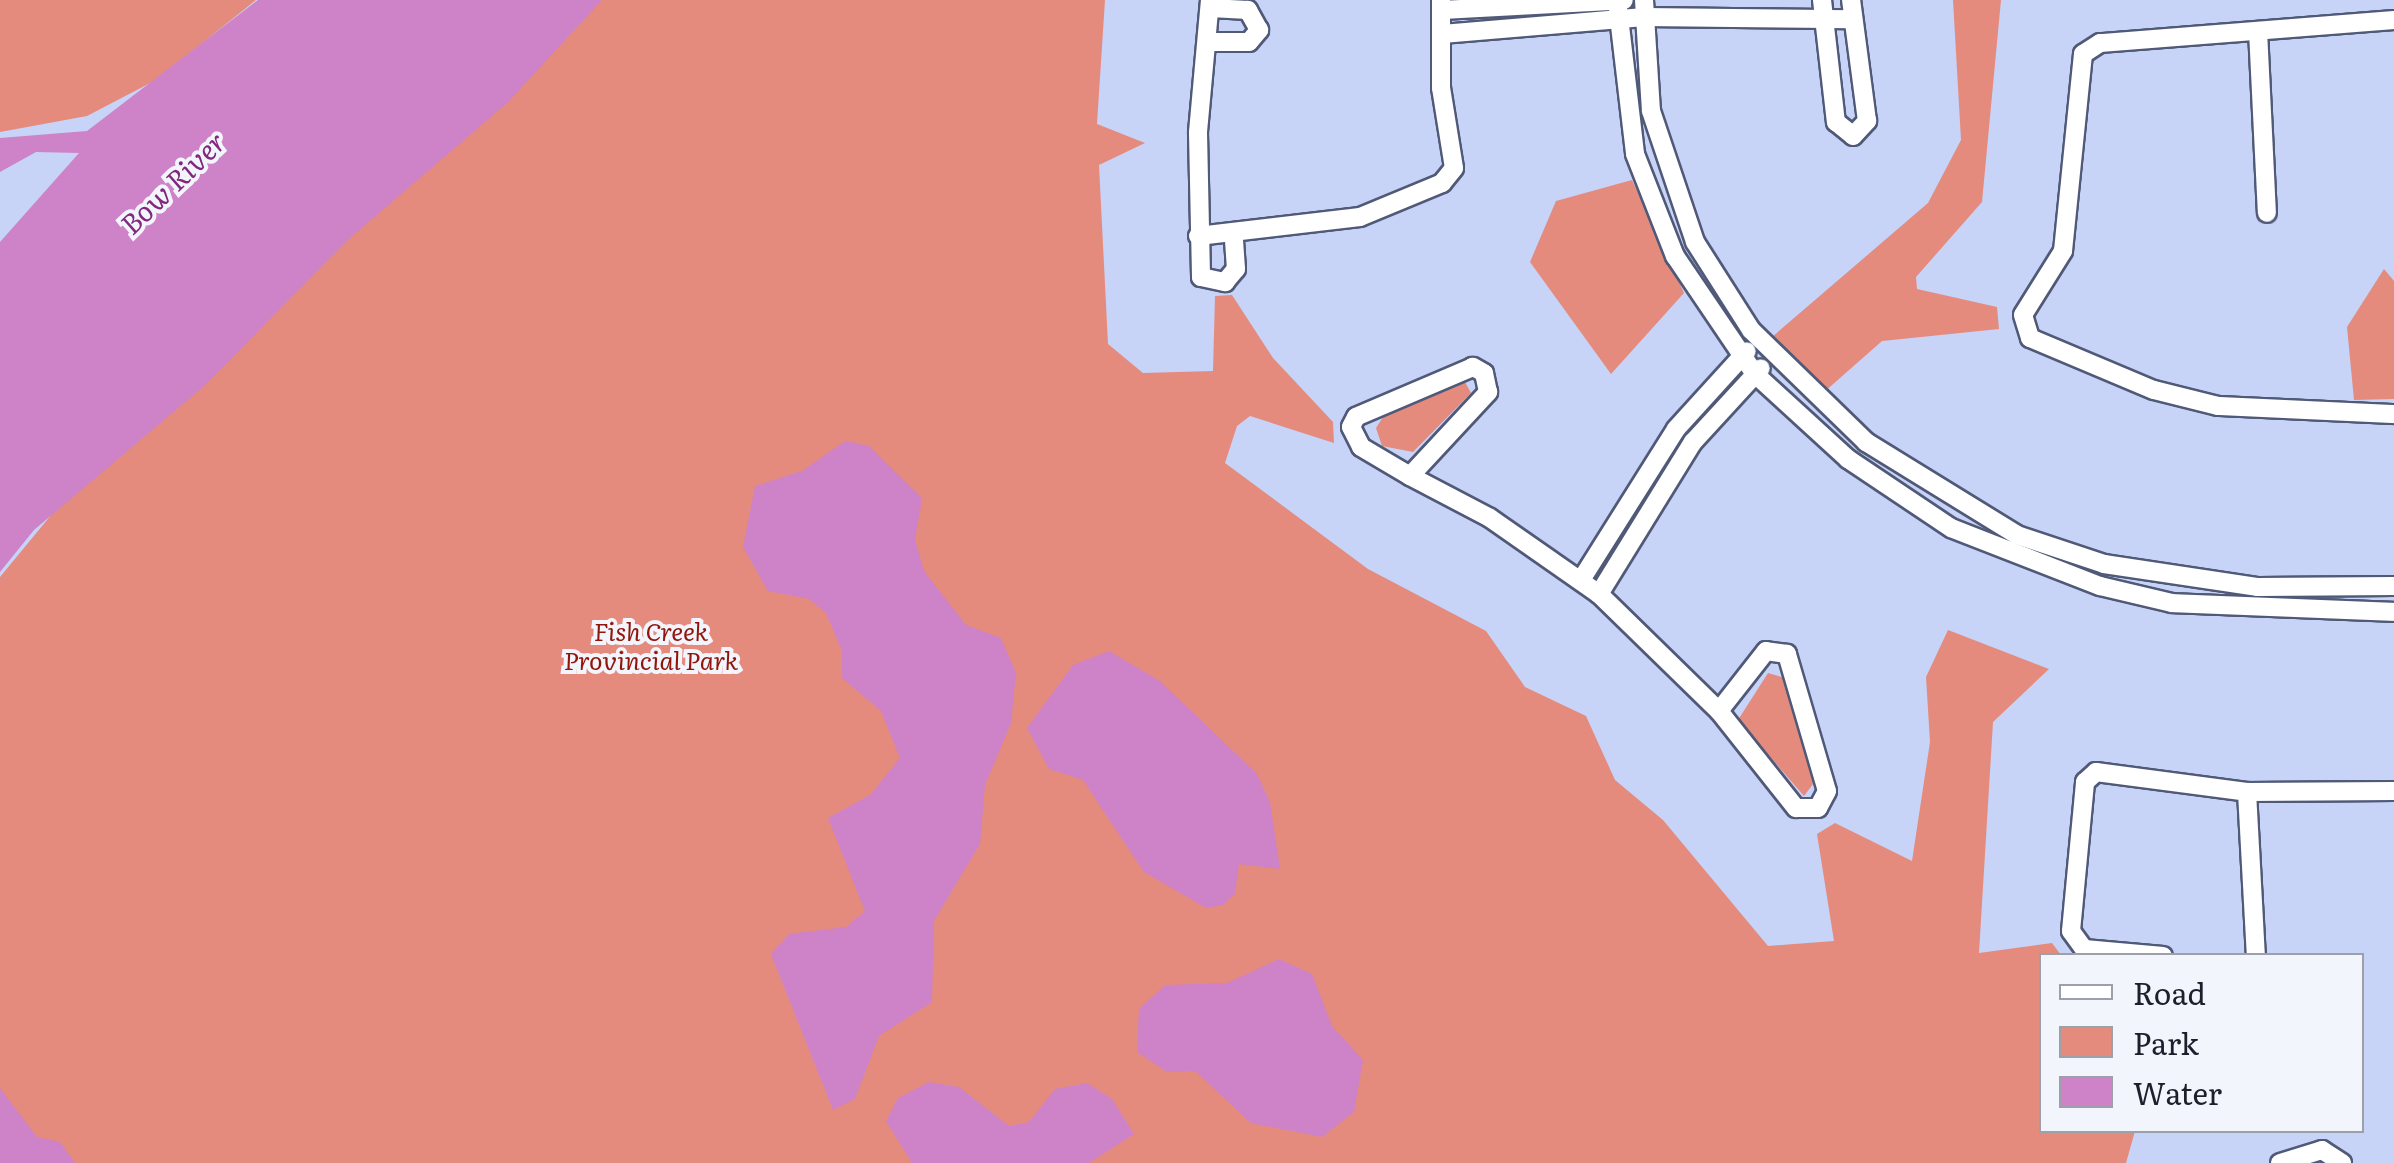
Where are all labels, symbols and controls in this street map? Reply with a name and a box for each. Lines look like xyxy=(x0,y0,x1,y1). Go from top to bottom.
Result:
water label: Bow River xyxy=(113,124,231,240)
park label: Fish Creek Provincial Park xyxy=(564,617,738,676)
legend xyxy=(2039,953,2364,1133)
text: Road xyxy=(2133,970,2206,1014)
text: Park xyxy=(2133,1020,2199,1064)
text: Water xyxy=(2133,1070,2222,1114)

